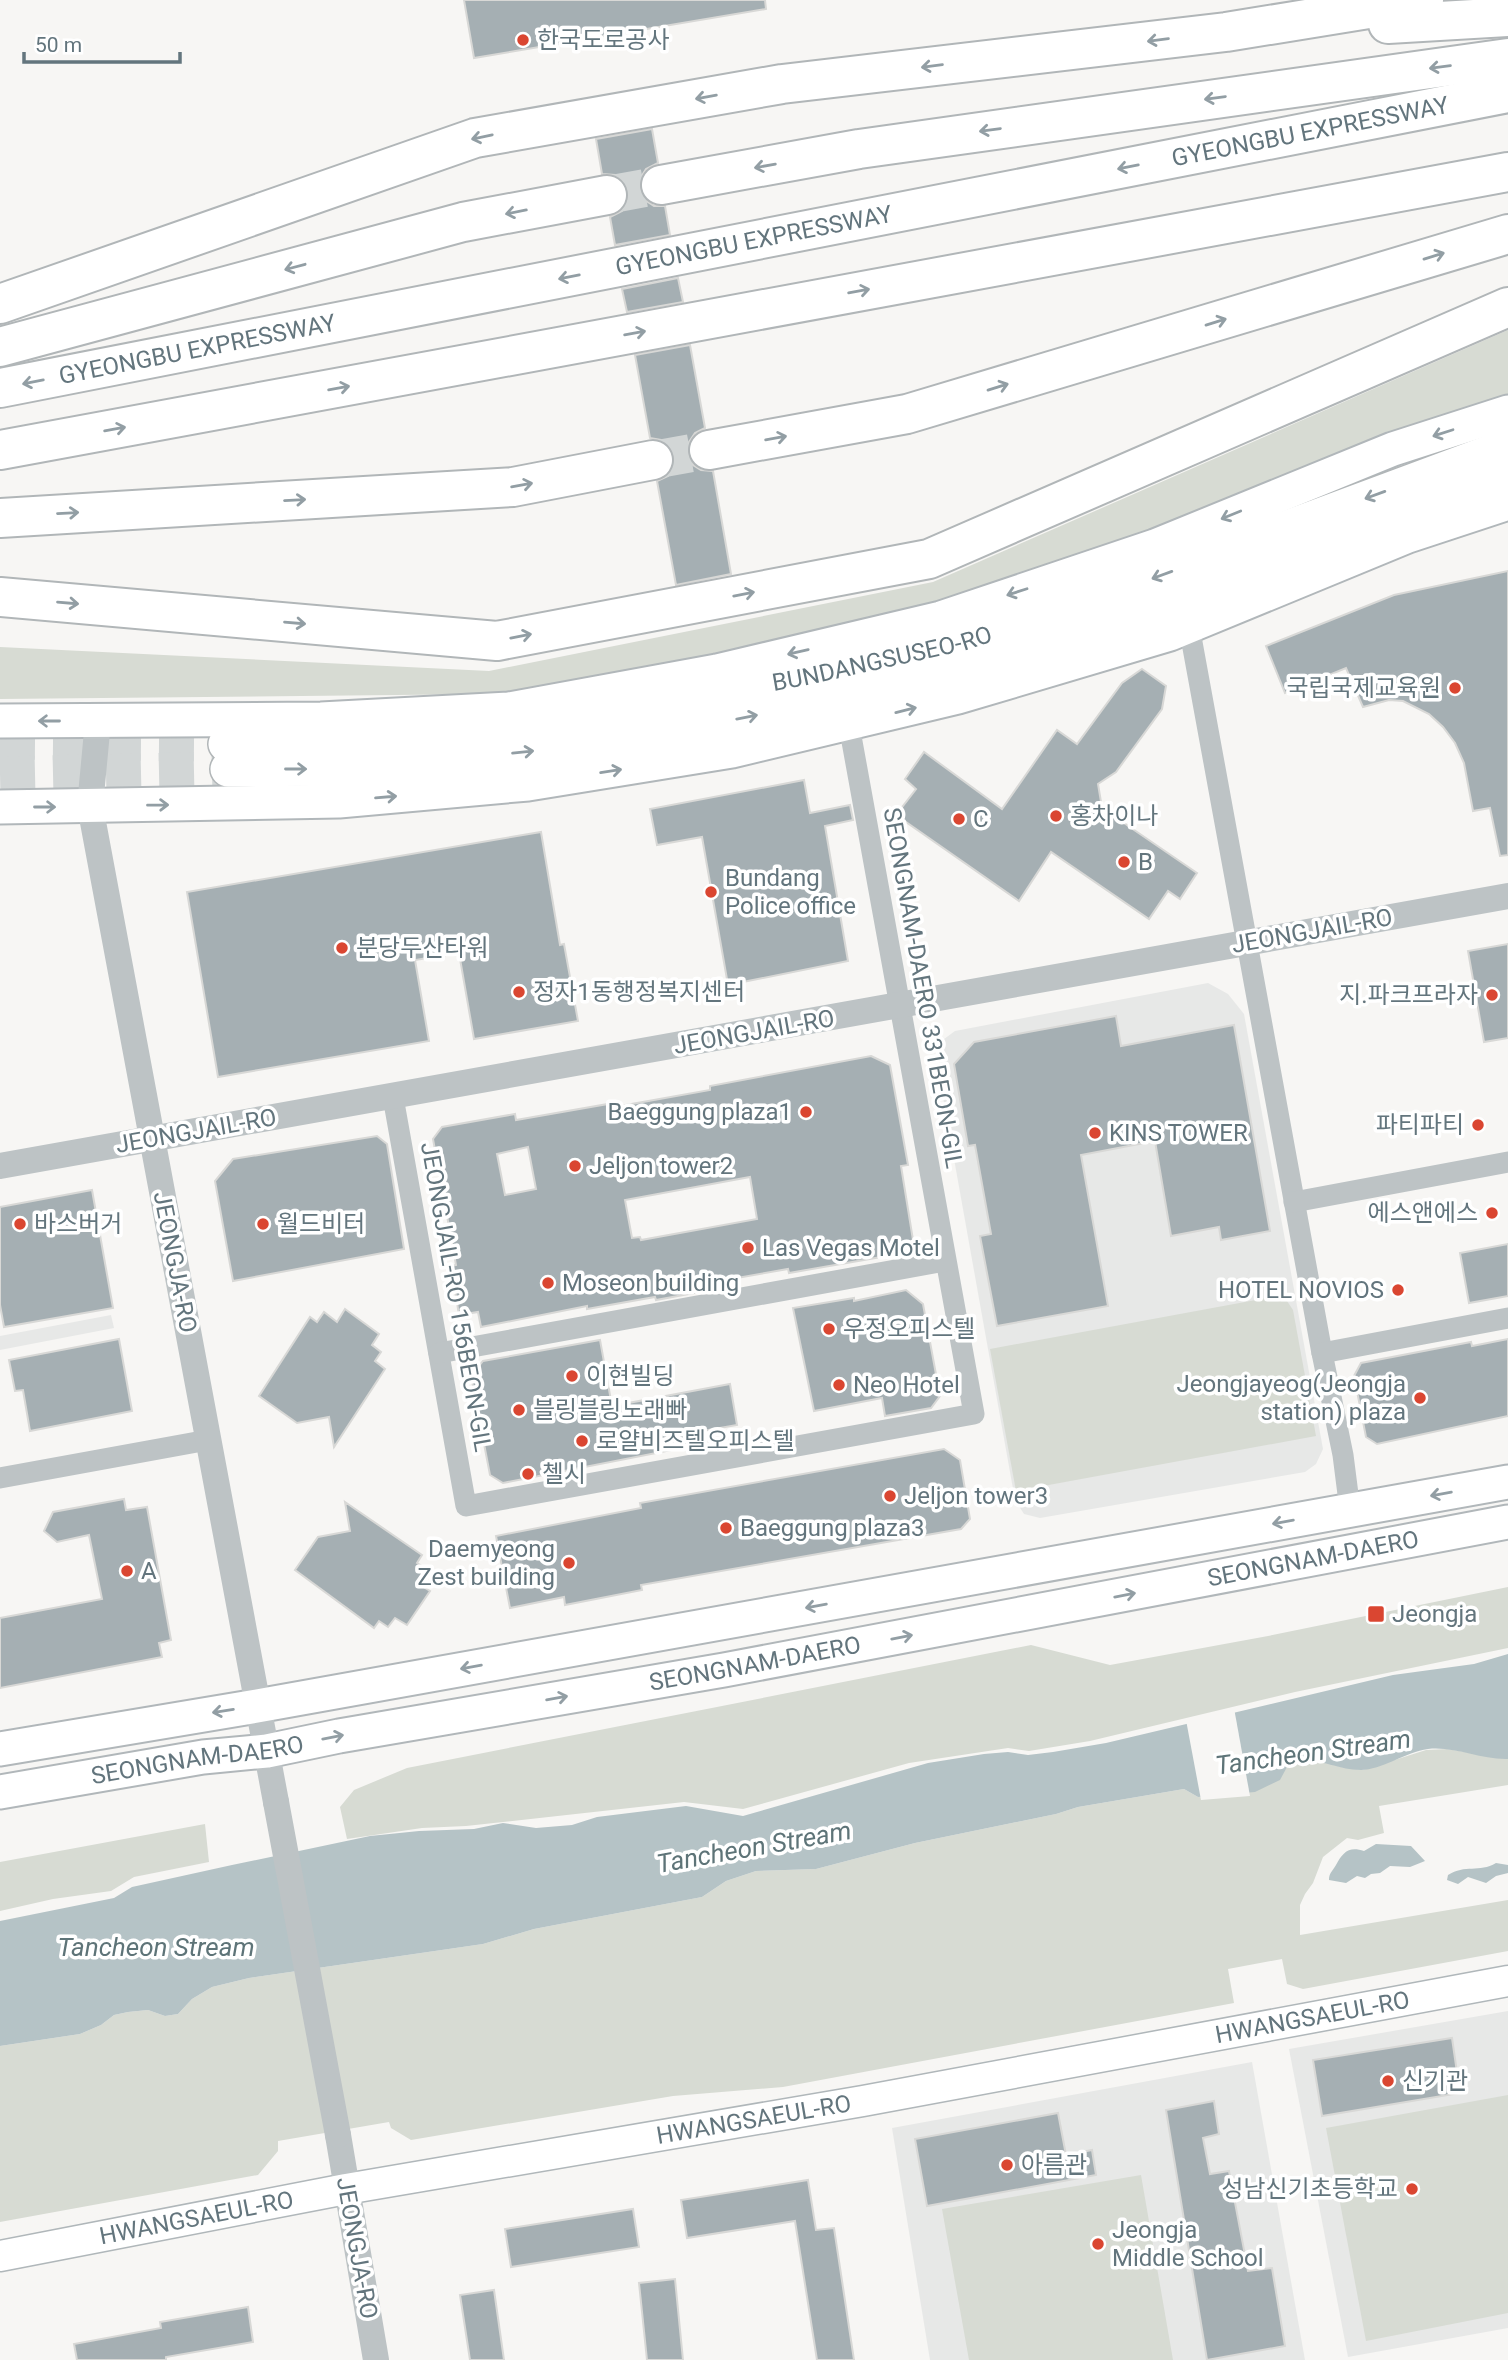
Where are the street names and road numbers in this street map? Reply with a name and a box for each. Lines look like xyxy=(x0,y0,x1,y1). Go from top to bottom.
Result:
street label: GYEONGBU EXPRESSWAY xyxy=(1169,91,1452,172)
street label: GYEONGBU EXPRESSWAY xyxy=(613,200,895,281)
street label: GYEONGBU EXPRESSWAY xyxy=(56,309,339,390)
street label: BUNDANGSUSEO-RO xyxy=(770,620,996,697)
street label: SEONGNAM-DAERO 331BEON-GIL xyxy=(877,806,969,1171)
street label: JEONGJAIL-RO xyxy=(1229,903,1395,959)
street label: JEONGJAIL-RO xyxy=(671,1004,837,1060)
street label: JEONGJAIL-RO xyxy=(113,1103,279,1159)
street label: JEONGJAIL-RO 156BEON-GIL xyxy=(415,1140,497,1454)
street label: JEONGJA-RO xyxy=(148,1189,202,1335)
street label: SEONGNAM-DAERO xyxy=(1205,1525,1421,1592)
street label: SEONGNAM-DAERO xyxy=(647,1630,863,1697)
street label: SEONGNAM-DAERO xyxy=(89,1730,306,1790)
street label: HWANGSAEUL-RO xyxy=(1213,1986,1412,2049)
street label: HWANGSAEUL-RO xyxy=(654,2089,853,2150)
street label: JEONGJA-RO xyxy=(331,2175,383,2321)
street label: HWANGSAEUL-RO xyxy=(97,2186,296,2250)

